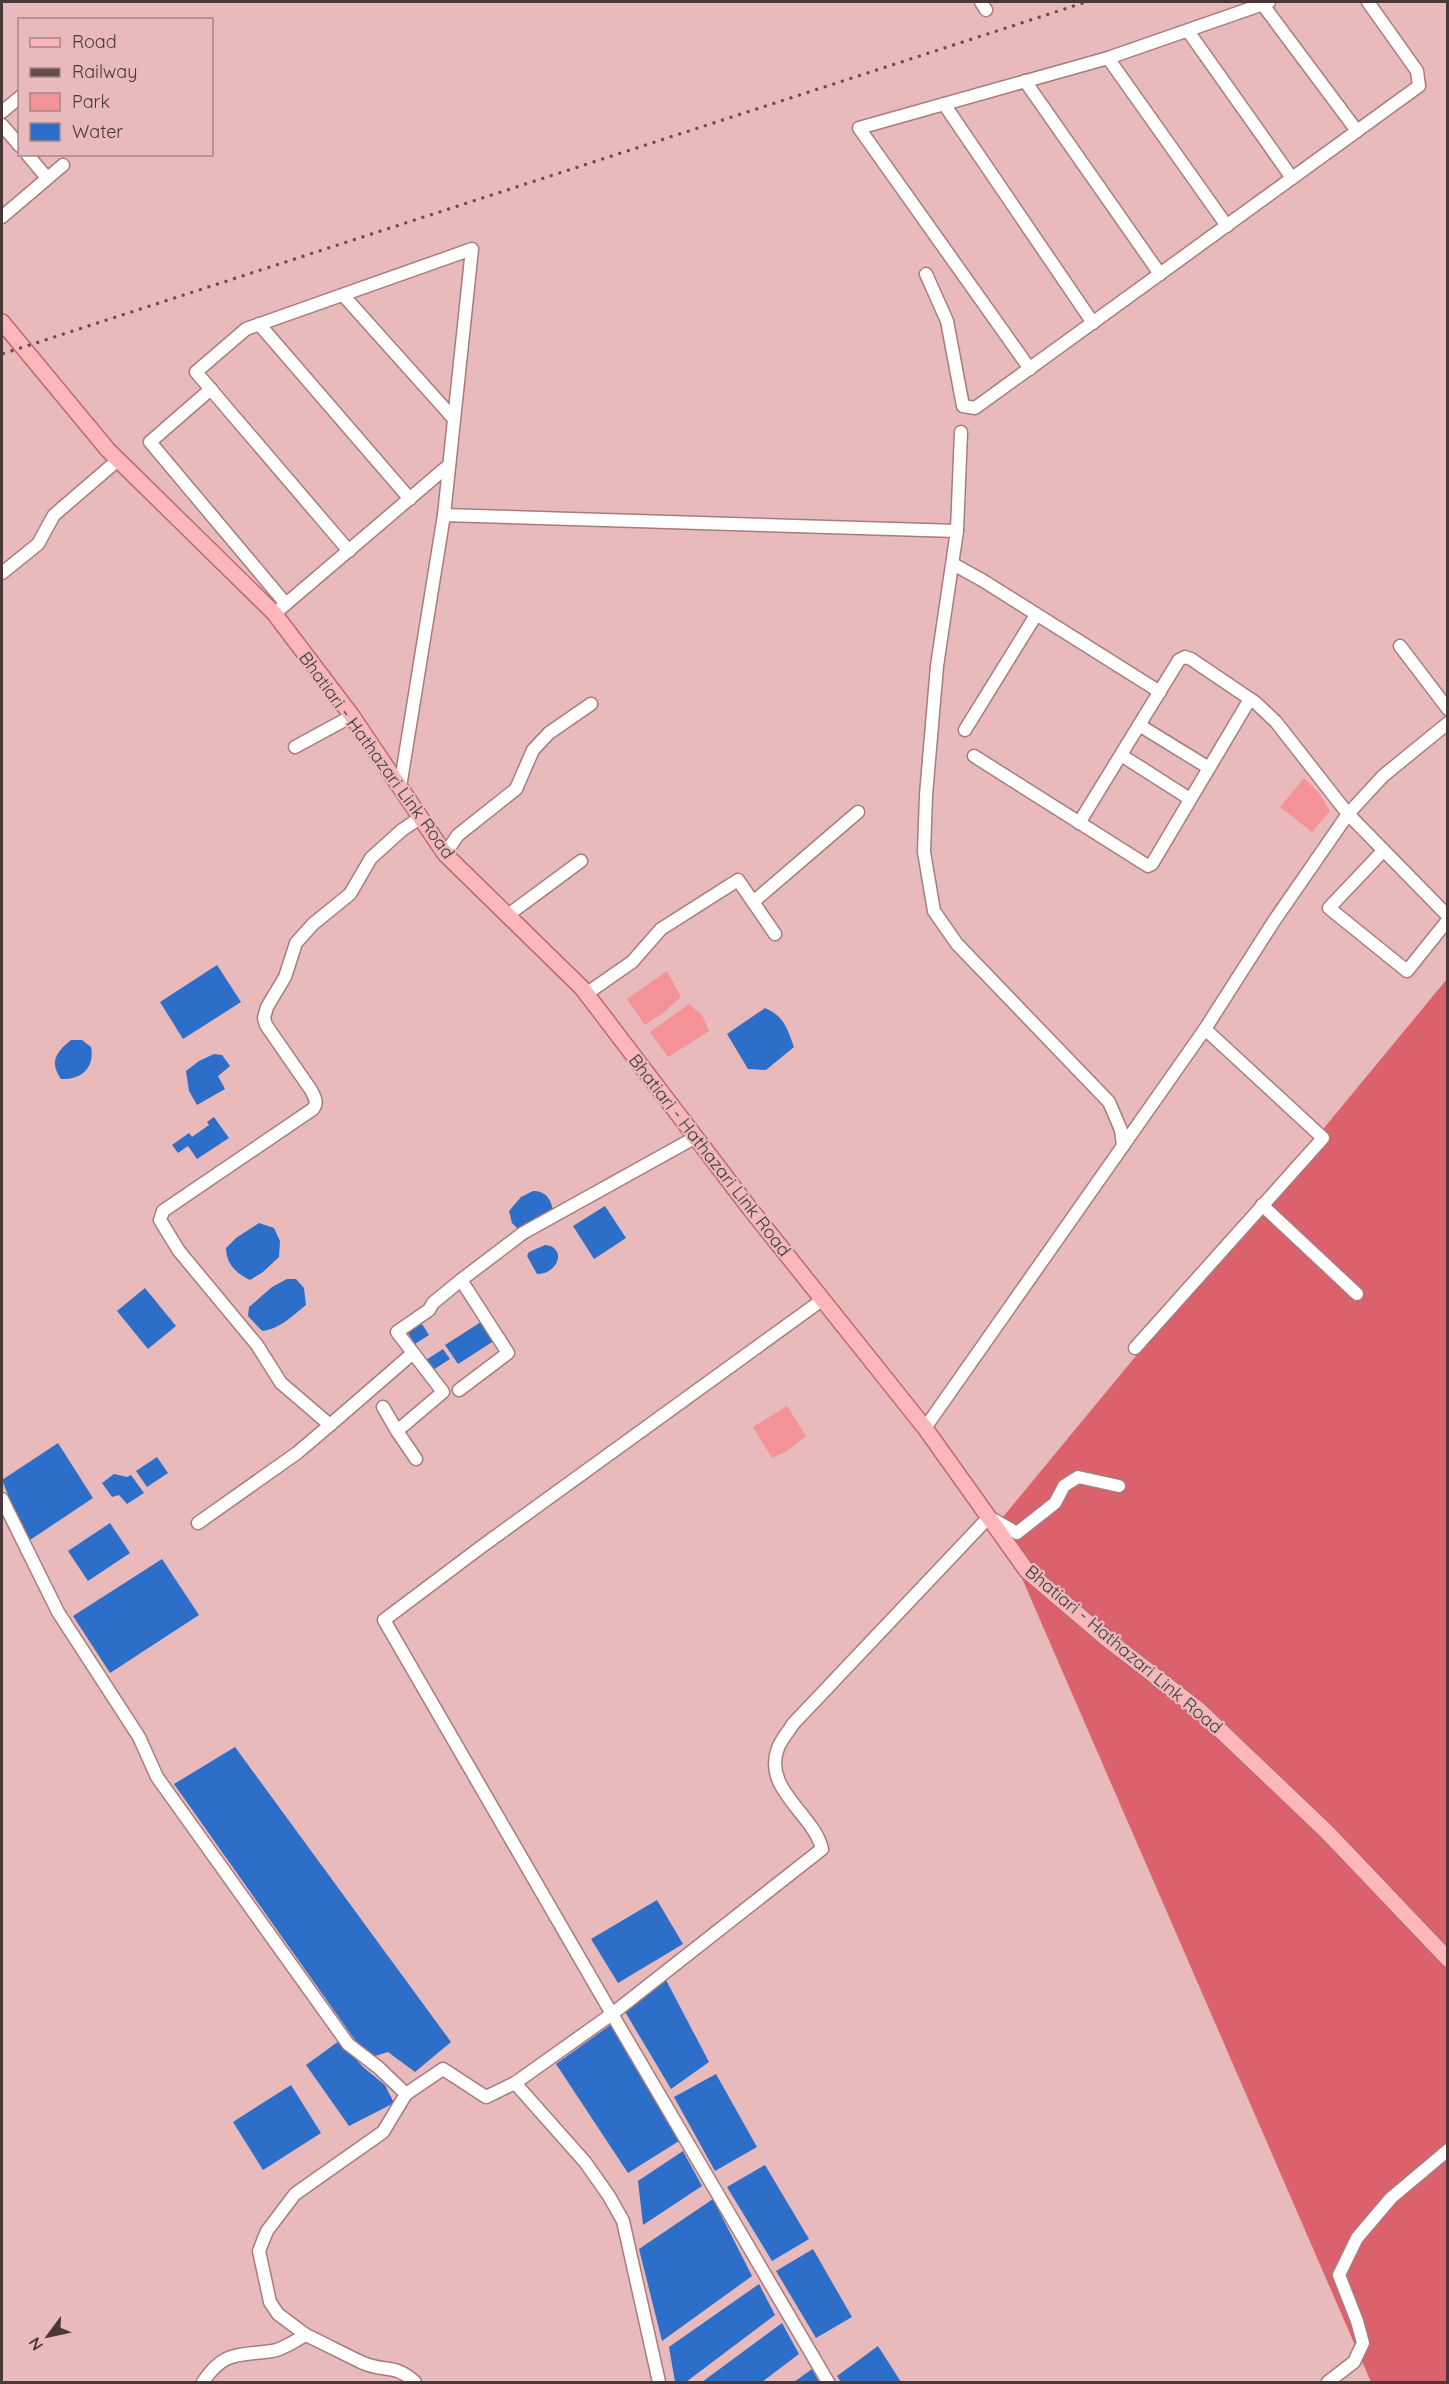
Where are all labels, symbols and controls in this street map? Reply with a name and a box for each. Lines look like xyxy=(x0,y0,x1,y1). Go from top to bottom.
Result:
legend xyxy=(18,18,213,156)
text: Road xyxy=(72,30,117,53)
text: Railway xyxy=(72,60,138,83)
text: Park xyxy=(72,90,110,113)
text: Water xyxy=(72,120,123,143)
street label: Bhatiari - Hathazari Link Road xyxy=(294,647,460,863)
street label: Bhatiari - Hathazari Link Road xyxy=(624,1049,796,1261)
street label: Bhatiari - Hathazari Link Road xyxy=(1021,1560,1227,1738)
north arrow xyxy=(18,2306,78,2366)
text: N xyxy=(24,2334,47,2355)

